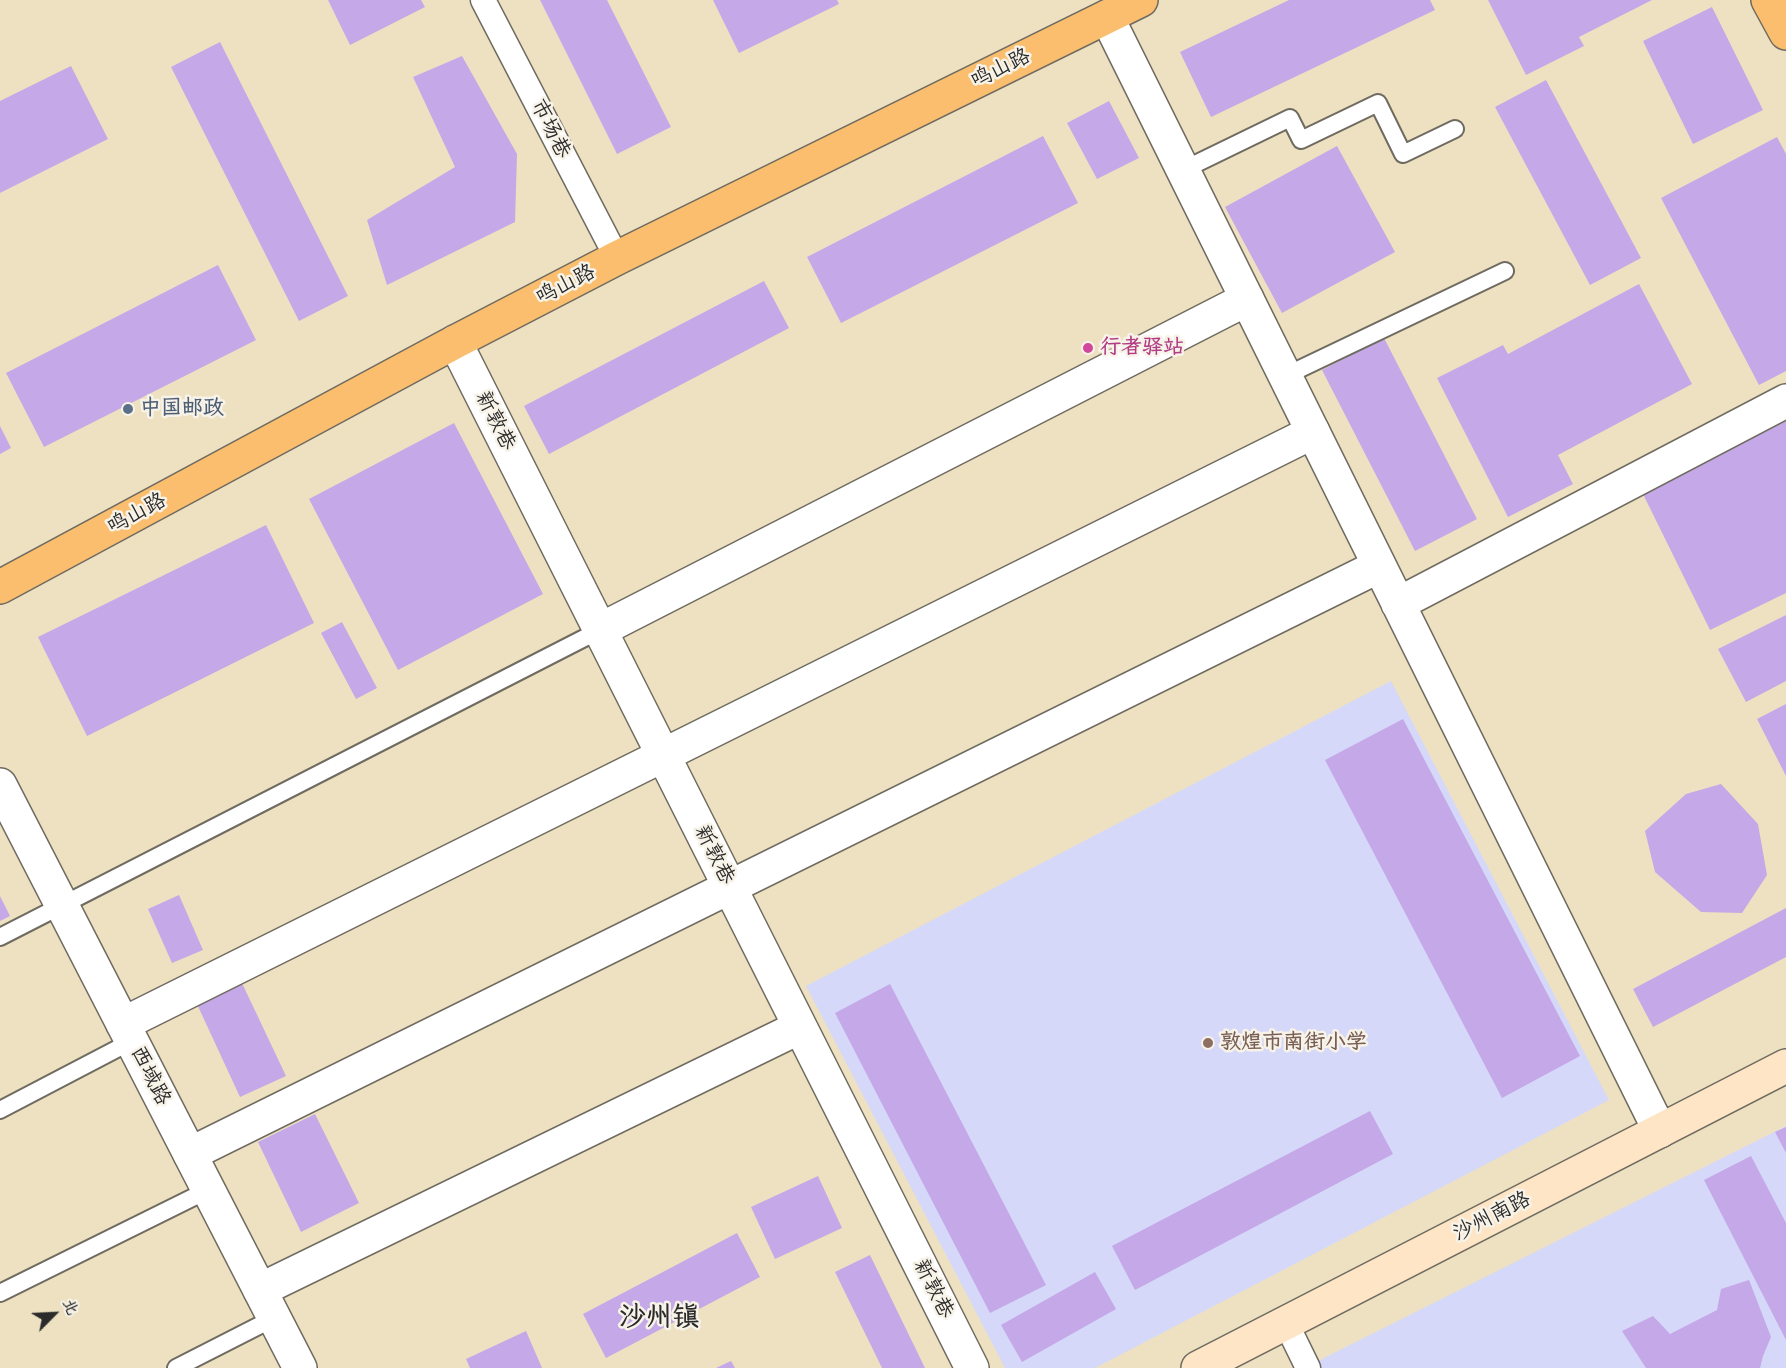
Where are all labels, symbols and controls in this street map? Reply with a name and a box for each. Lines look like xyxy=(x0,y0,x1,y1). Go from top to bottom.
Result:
street label: 鸣山路 xyxy=(967,44,1035,94)
street label: 市场巷 xyxy=(524,95,576,163)
street label: 鸣山路 xyxy=(532,259,600,311)
place label: 行者驿站 xyxy=(1100,335,1184,361)
marker: 行者驿站 xyxy=(1081,341,1095,355)
street label: 新敦巷 xyxy=(469,387,521,455)
place label: 中国邮政 xyxy=(140,396,224,422)
marker: 中国邮政 xyxy=(121,402,135,416)
street label: 鸣山路 xyxy=(103,488,171,540)
street label: 新敦巷 xyxy=(688,821,740,889)
place label: 敦煌市南街小学 xyxy=(1220,1030,1367,1056)
marker: 敦煌市南街小学 xyxy=(1201,1036,1215,1050)
street label: 西域路 xyxy=(124,1042,176,1110)
street label: 沙州南路 xyxy=(1449,1187,1535,1247)
street label: 新敦巷 xyxy=(907,1255,959,1323)
north arrow xyxy=(24,1284,84,1344)
text: 北 xyxy=(54,1293,87,1320)
district label: 沙州镇 xyxy=(619,1302,699,1334)

